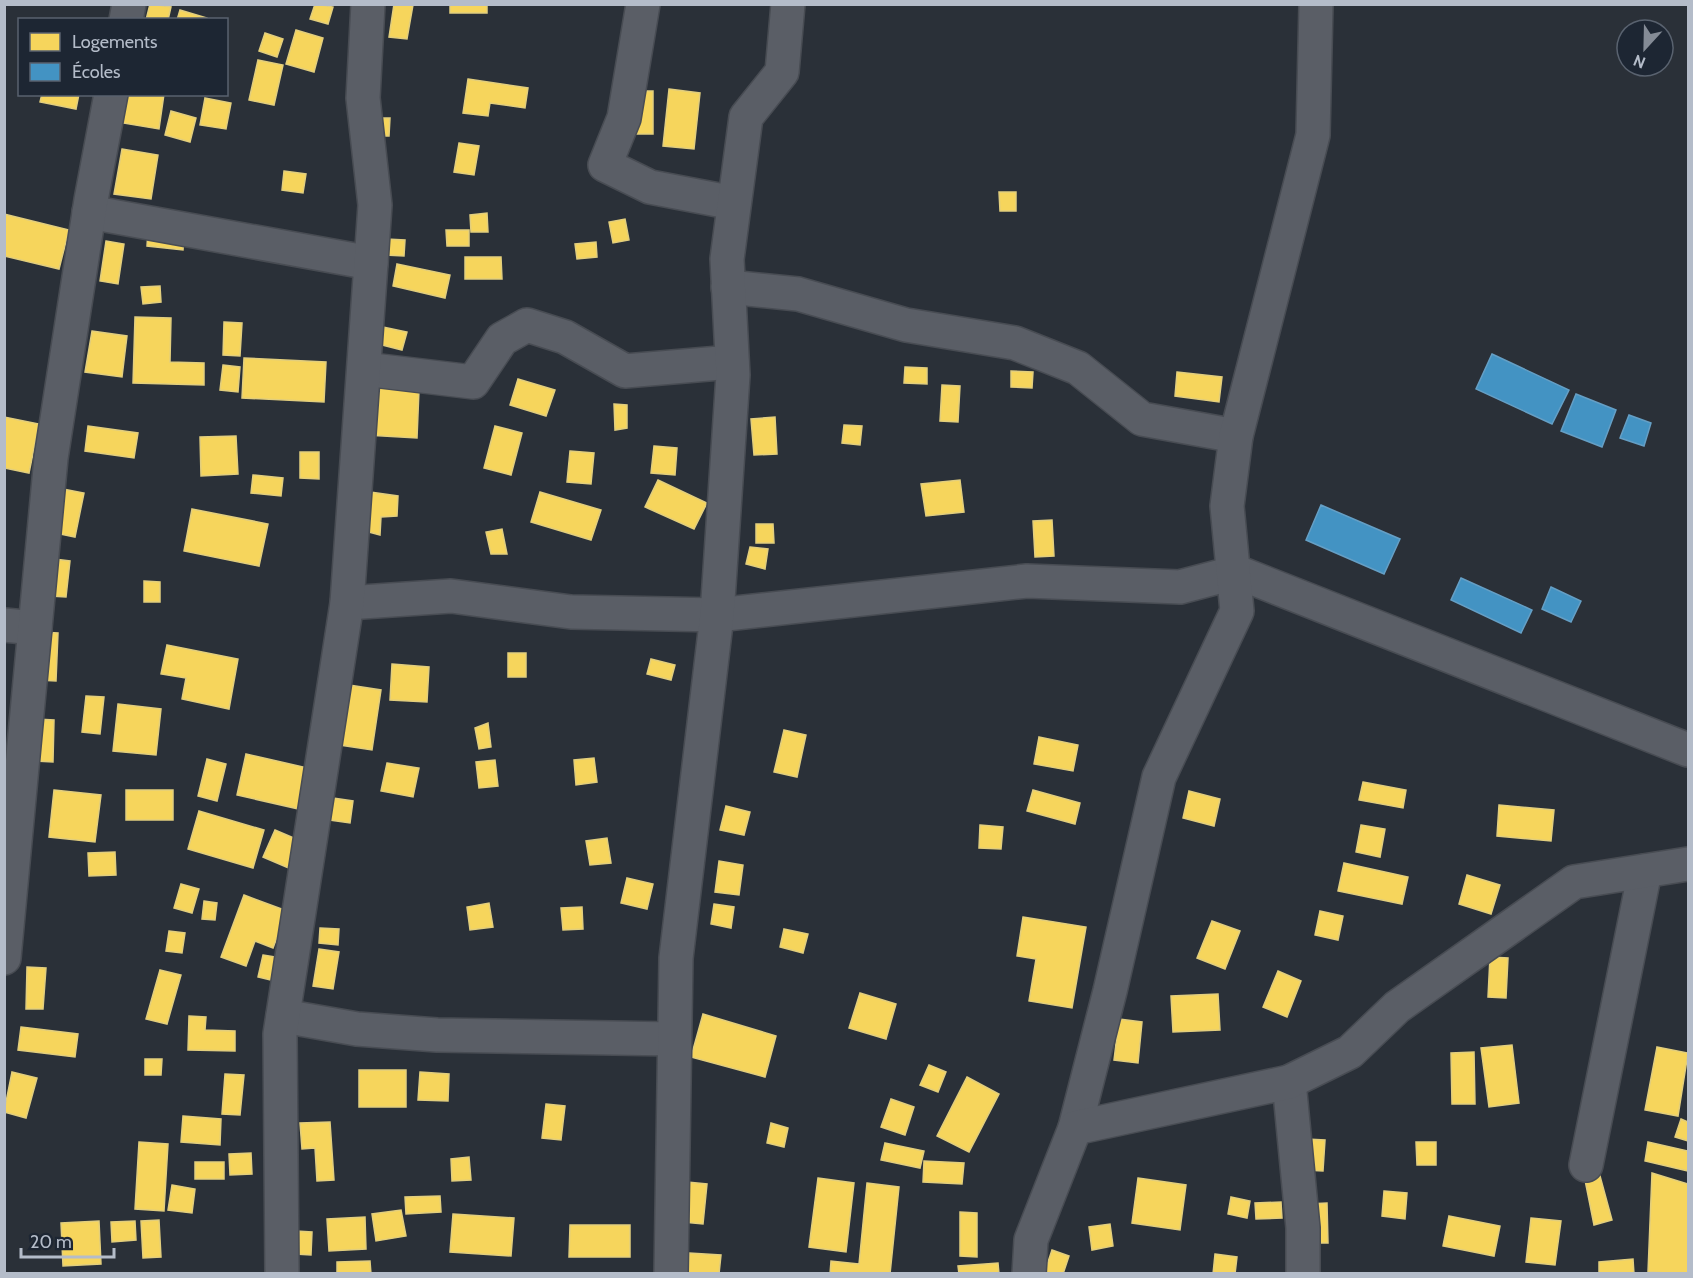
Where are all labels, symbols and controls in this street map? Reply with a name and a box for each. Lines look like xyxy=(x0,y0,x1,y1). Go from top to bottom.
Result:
legend xyxy=(18,18,228,96)
north arrow xyxy=(1615,18,1675,78)
text: Logements xyxy=(72,31,157,53)
text: N xyxy=(1631,51,1648,72)
text: Écoles xyxy=(72,61,120,83)
scale bar xyxy=(21,1221,114,1259)
text: 20 m xyxy=(30,1231,72,1253)

